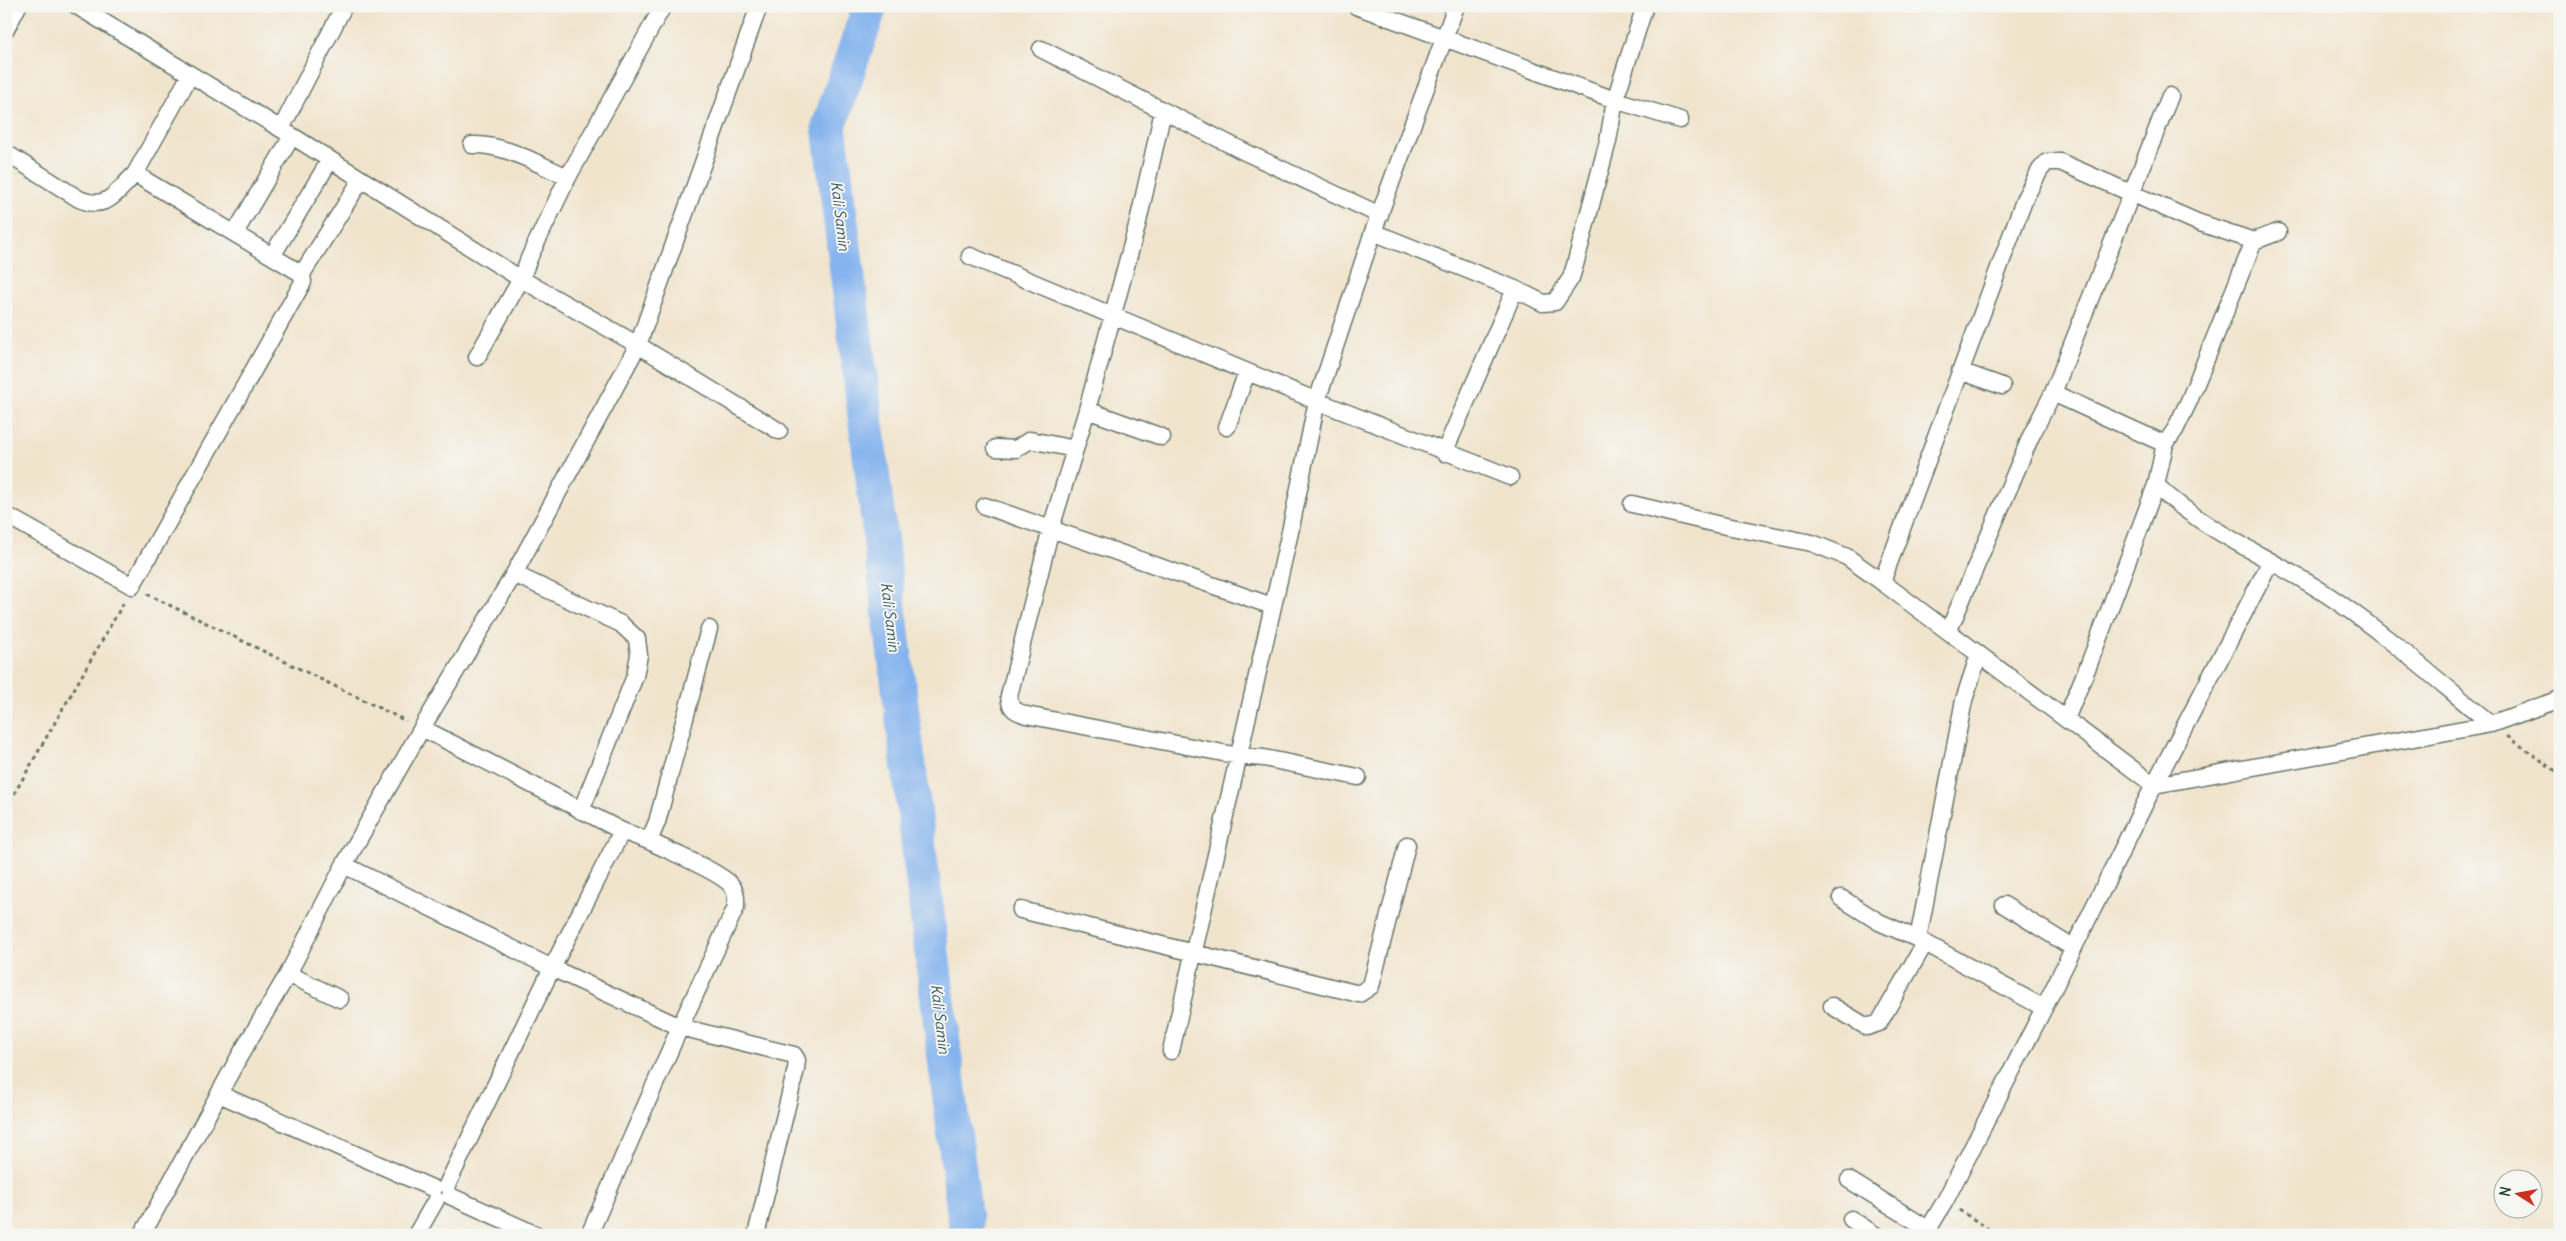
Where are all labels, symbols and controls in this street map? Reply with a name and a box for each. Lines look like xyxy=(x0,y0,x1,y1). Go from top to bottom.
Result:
water label: Kali Samin xyxy=(827,180,854,252)
water label: Kali Samin xyxy=(877,581,904,653)
water label: Kali Samin xyxy=(927,983,954,1055)
north arrow xyxy=(2494,1168,2544,1218)
text: N xyxy=(2495,1185,2515,1198)

